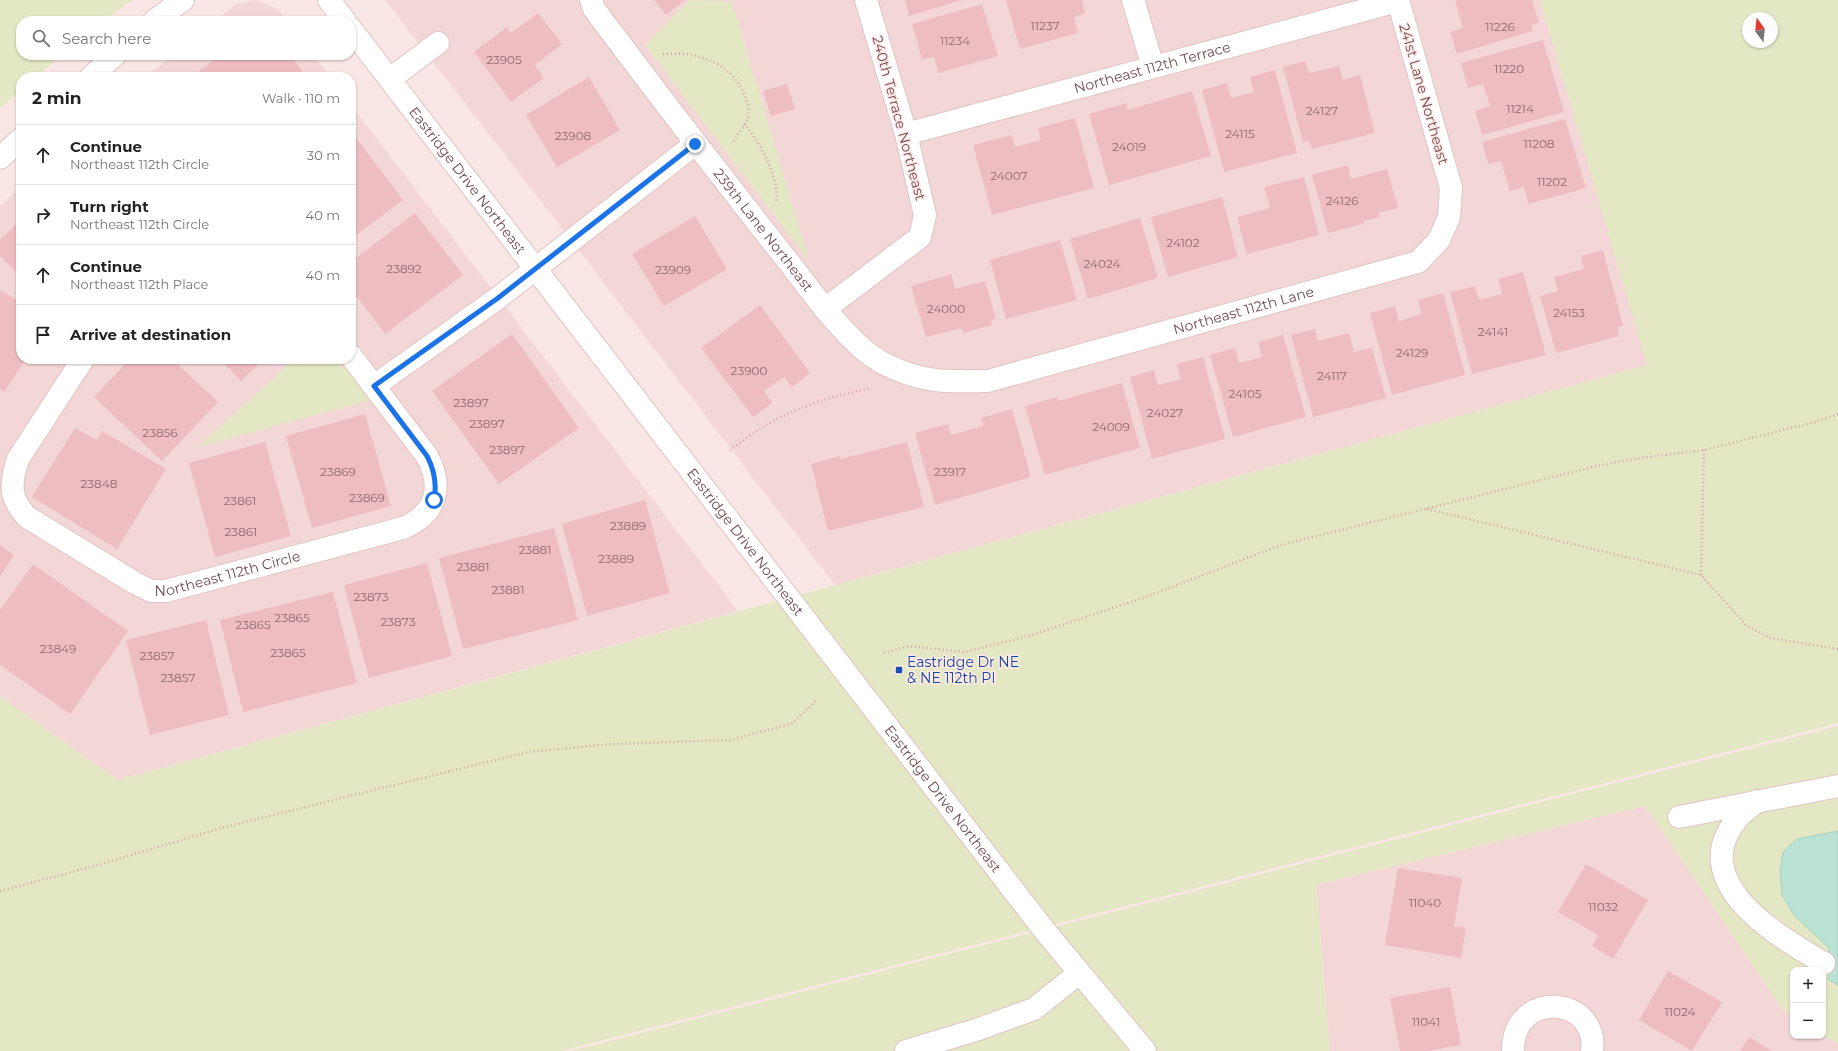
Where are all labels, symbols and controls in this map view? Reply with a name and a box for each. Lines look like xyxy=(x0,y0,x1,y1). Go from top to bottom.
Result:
north arrow xyxy=(1742,12,1778,48)
search box xyxy=(16,16,356,60)
house number: 11237 xyxy=(1030,18,1060,33)
house number: 11226 xyxy=(1485,19,1515,34)
street label: 241st Lane Northeast xyxy=(1395,21,1453,167)
icon: search xyxy=(30,27,52,49)
text: Search here xyxy=(62,29,151,48)
house number: 11234 xyxy=(940,33,970,48)
street label: 240th Terrace Northeast xyxy=(868,34,930,203)
street label: Northeast 112th Terrace xyxy=(1072,38,1233,97)
house number: 23905 xyxy=(486,52,522,67)
house number: 11220 xyxy=(1494,61,1524,76)
text: 2 min xyxy=(32,88,82,108)
text: Walk · 110 m xyxy=(262,90,340,106)
house number: 11214 xyxy=(1506,101,1534,116)
street label: Eastridge Drive Northeast xyxy=(405,103,530,258)
house number: 24127 xyxy=(1306,103,1338,118)
house number: 24115 xyxy=(1225,126,1255,141)
house number: 23908 xyxy=(555,128,592,143)
route end xyxy=(686,135,704,153)
house number: 11208 xyxy=(1523,136,1555,151)
text: Continue xyxy=(70,137,142,156)
house number: 24019 xyxy=(1112,139,1146,154)
icon: ahead xyxy=(32,144,54,166)
text: 30 m xyxy=(307,147,340,163)
text: Northeast 112th Circle xyxy=(70,156,209,172)
street label: 239th Lane Northeast xyxy=(710,165,817,296)
house number: 24007 xyxy=(990,168,1028,183)
house number: 11202 xyxy=(1537,174,1567,189)
house number: 24126 xyxy=(1326,193,1358,208)
text: Turn right xyxy=(70,197,149,216)
icon: right xyxy=(32,204,54,226)
text: 40 m xyxy=(306,207,340,223)
text: Northeast 112th Circle xyxy=(70,216,209,232)
house number: 24102 xyxy=(1166,235,1200,250)
house number: 24024 xyxy=(1084,256,1121,271)
text: Continue xyxy=(70,257,142,276)
house number: 23892 xyxy=(386,261,422,276)
house number: 23909 xyxy=(655,262,691,277)
icon: ahead xyxy=(32,264,54,286)
text: 40 m xyxy=(306,267,340,283)
text: Northeast 112th Place xyxy=(70,276,208,292)
street label: Northeast 112th Lane xyxy=(1171,282,1316,338)
house number: 24000 xyxy=(927,301,965,316)
house number: 24153 xyxy=(1553,305,1585,320)
icon: arrive xyxy=(32,324,54,346)
house number: 24141 xyxy=(1478,324,1508,339)
text: Arrive at destination xyxy=(70,325,231,344)
house number: 24129 xyxy=(1396,345,1428,360)
house number: 23900 xyxy=(731,363,767,378)
house number: 24117 xyxy=(1317,368,1347,383)
house number: 24105 xyxy=(1228,386,1262,401)
house number: 23897 xyxy=(453,395,489,410)
house number: 24027 xyxy=(1147,405,1183,420)
house number: 23897 xyxy=(469,416,505,431)
house number: 24009 xyxy=(1092,419,1130,434)
house number: 23856 xyxy=(142,425,178,440)
house number: 23897 xyxy=(489,442,525,457)
house number: 23869 xyxy=(320,464,356,479)
house number: 23917 xyxy=(934,464,966,479)
street label: Eastridge Drive Northeast xyxy=(683,465,808,619)
house number: 23848 xyxy=(81,476,118,491)
house number: 23869 xyxy=(349,490,385,505)
route start xyxy=(425,491,443,509)
house number: 23861 xyxy=(224,493,256,508)
house number: 23889 xyxy=(610,518,646,533)
house number: 23861 xyxy=(225,524,257,539)
house number: 23881 xyxy=(518,542,552,557)
street label: Northeast 112th Circle xyxy=(155,547,302,600)
house number: 23889 xyxy=(598,551,634,566)
house number: 23881 xyxy=(456,559,490,574)
house number: 23881 xyxy=(491,582,525,597)
house number: 23873 xyxy=(354,589,389,604)
house number: 23865 xyxy=(274,610,310,625)
house number: 23873 xyxy=(381,614,416,629)
house number: 23865 xyxy=(235,617,271,632)
house number: 23849 xyxy=(40,641,76,656)
house number: 23865 xyxy=(270,645,306,660)
house number: 23857 xyxy=(140,648,174,663)
place label: Eastridge Dr NE & NE 112th Pl xyxy=(907,653,1019,687)
marker: Eastridge Dr NE & NE 112th Pl xyxy=(894,665,904,675)
house number: 23857 xyxy=(161,670,195,685)
street label: Eastridge Drive Northeast xyxy=(881,721,1006,876)
house number: 11040 xyxy=(1409,895,1441,910)
house number: 11032 xyxy=(1588,899,1618,914)
map controls xyxy=(1790,967,1826,1039)
button: + xyxy=(1790,967,1826,1003)
button: − xyxy=(1790,1003,1826,1039)
house number: 11024 xyxy=(1664,1004,1696,1019)
house number: 11041 xyxy=(1412,1014,1440,1029)

